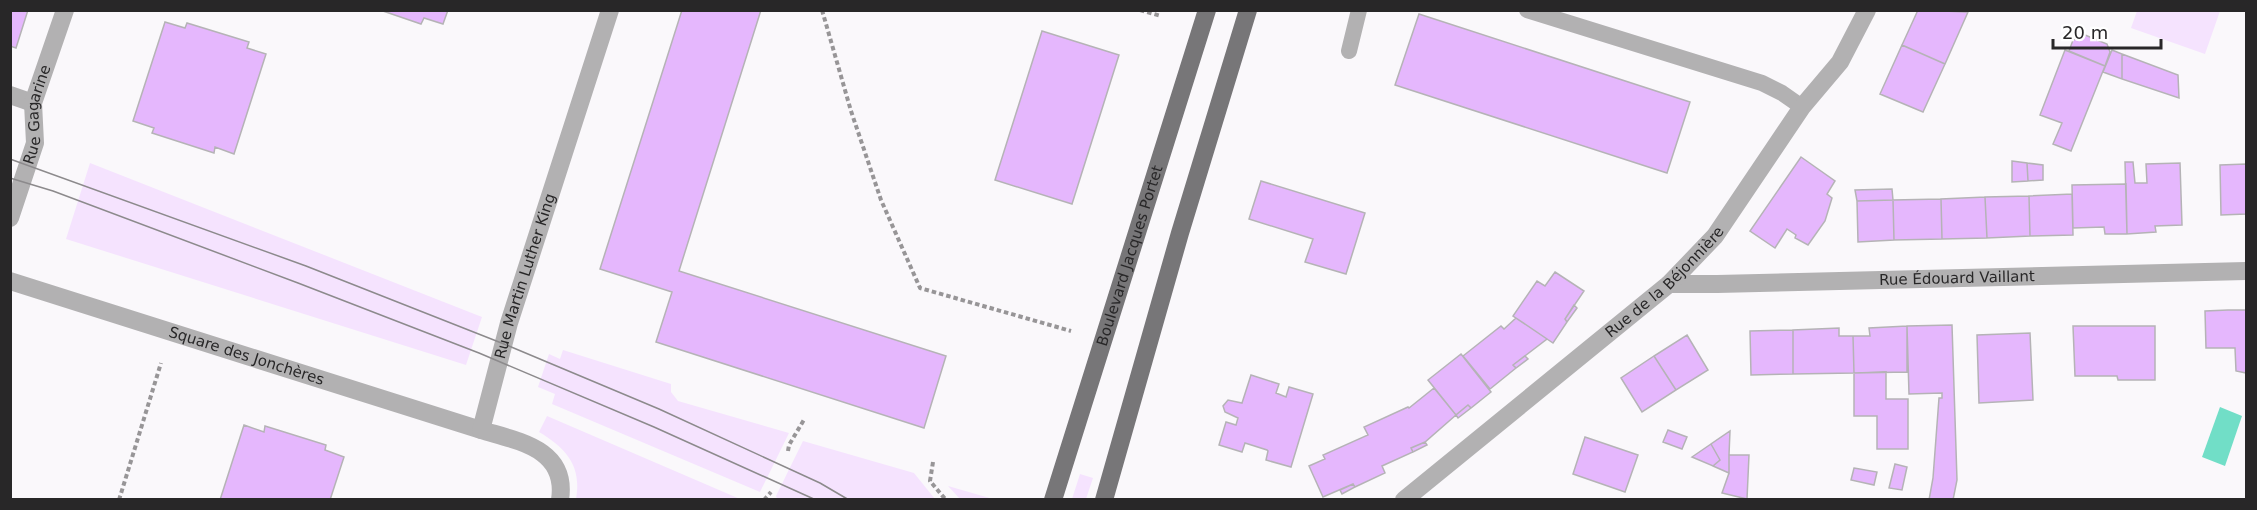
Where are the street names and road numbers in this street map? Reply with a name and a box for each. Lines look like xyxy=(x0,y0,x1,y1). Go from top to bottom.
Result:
street label: Rue Gagarine xyxy=(19,62,54,167)
street label: Boulevard Jacques Portet xyxy=(1093,163,1167,348)
street label: Rue Martin Luther King xyxy=(491,191,559,361)
street label: Rue de la Béjonnière xyxy=(1602,223,1728,341)
street label: Rue Édouard Vaillant xyxy=(1879,267,2035,289)
street label: Square des Jonchères xyxy=(166,323,327,389)

